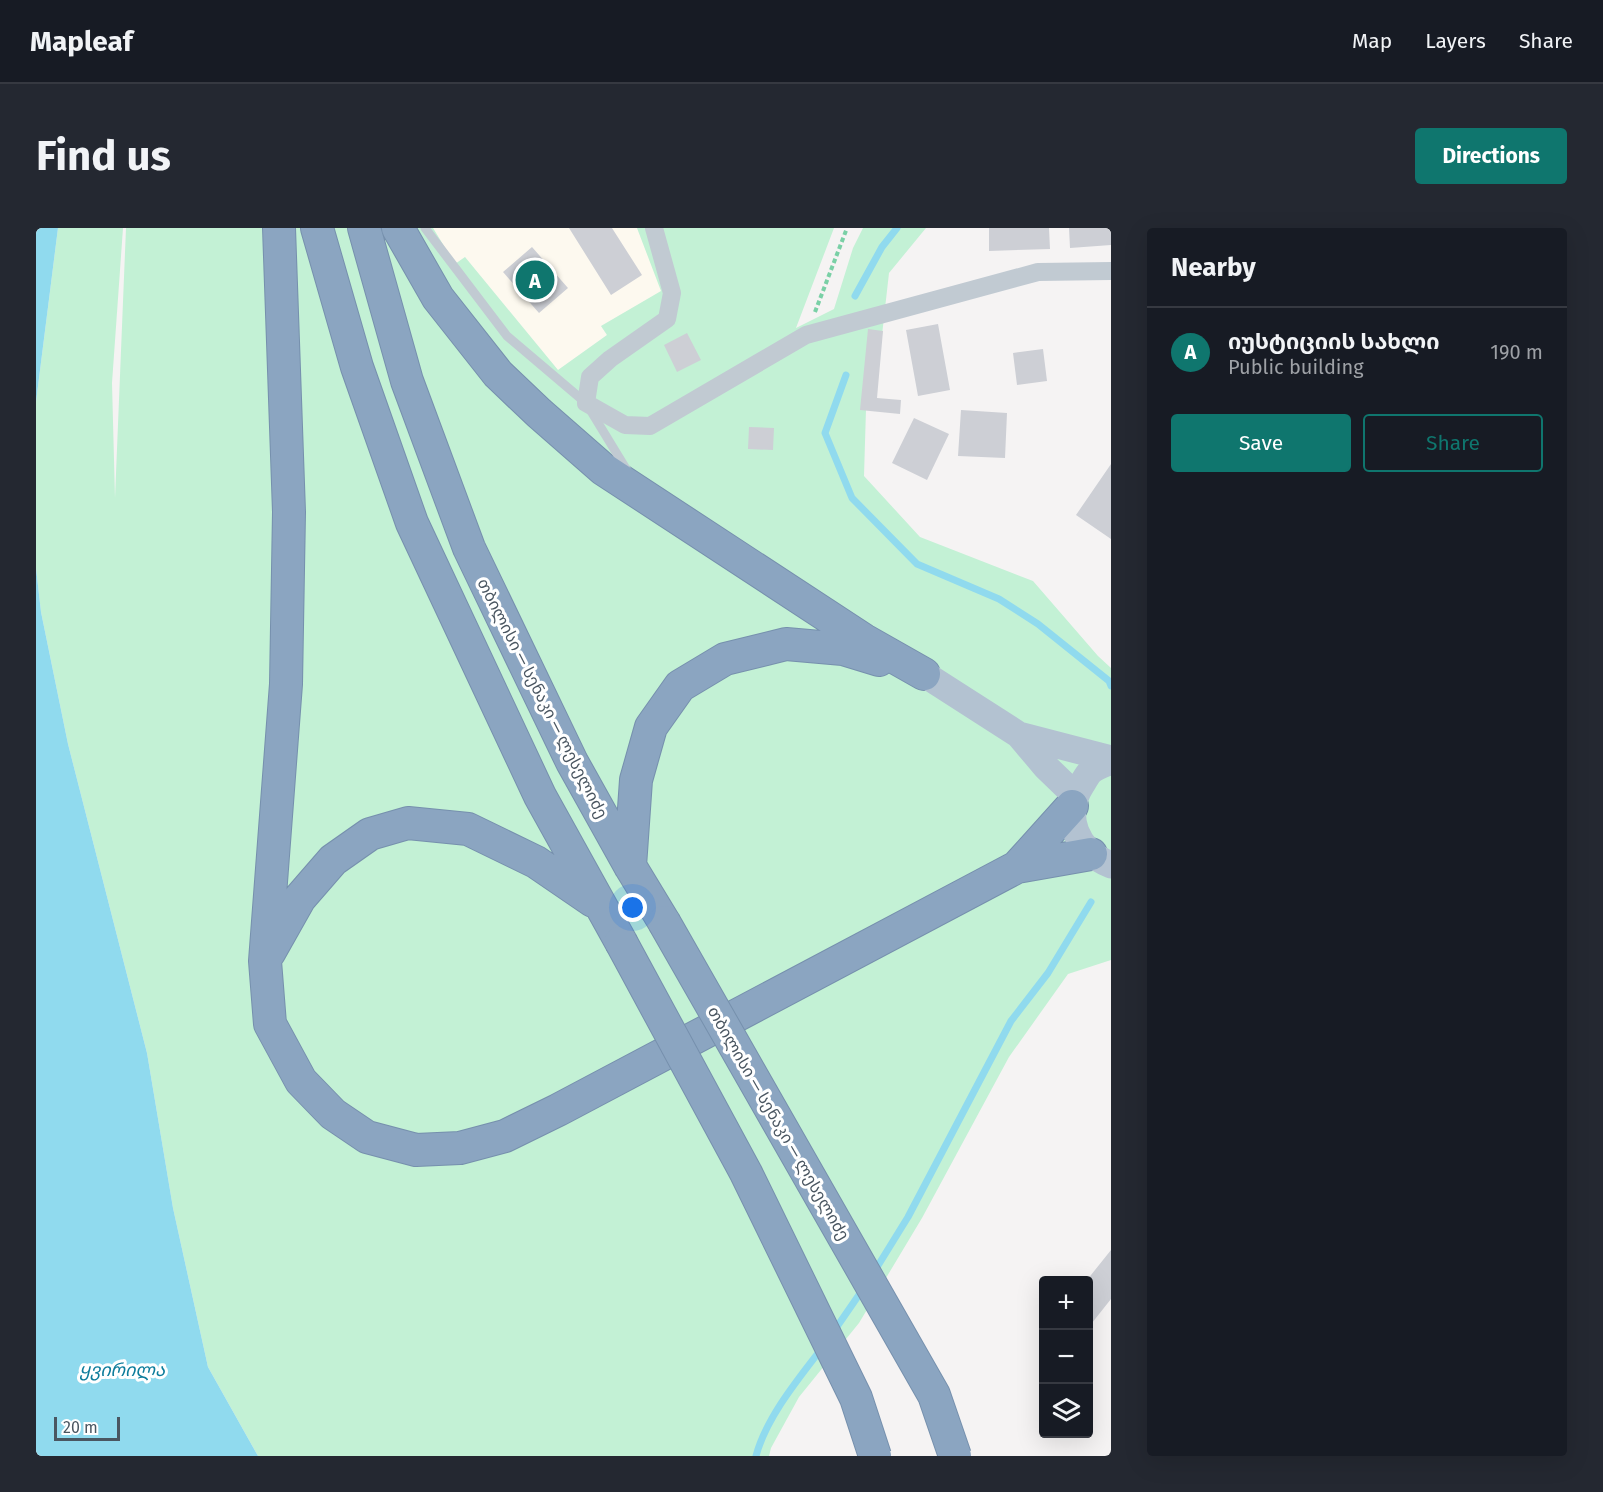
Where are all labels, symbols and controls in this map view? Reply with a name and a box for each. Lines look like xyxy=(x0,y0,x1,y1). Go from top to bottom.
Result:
text: Mapleaf xyxy=(30,25,133,58)
text: Map xyxy=(1352,28,1392,54)
text: Layers xyxy=(1425,28,1486,54)
text: Share xyxy=(1519,28,1573,54)
button: Directions xyxy=(1415,128,1567,184)
text: Find us xyxy=(36,131,171,181)
text: Nearby xyxy=(1171,252,1256,283)
pin: A xyxy=(516,257,554,302)
text: იუსტიციის სახლი xyxy=(1228,328,1439,355)
text: A xyxy=(1185,340,1196,364)
text: 190 m xyxy=(1490,340,1543,364)
text: Public building xyxy=(1228,355,1364,379)
button: Save xyxy=(1171,414,1351,472)
button: Share xyxy=(1363,414,1543,472)
street label: თბილისი — სენაკი — ლესელიძე xyxy=(473,575,612,822)
your location xyxy=(618,893,647,922)
street label: თბილისი — სენაკი — ლესელიძე xyxy=(703,1003,853,1244)
map controls xyxy=(1039,1276,1093,1438)
button: + xyxy=(1039,1276,1093,1330)
button: − xyxy=(1039,1330,1093,1384)
water label: ყვირილა xyxy=(79,1359,165,1381)
button: layers xyxy=(1039,1384,1093,1438)
scale bar xyxy=(54,1414,120,1442)
text: 20 m xyxy=(63,1418,98,1437)

